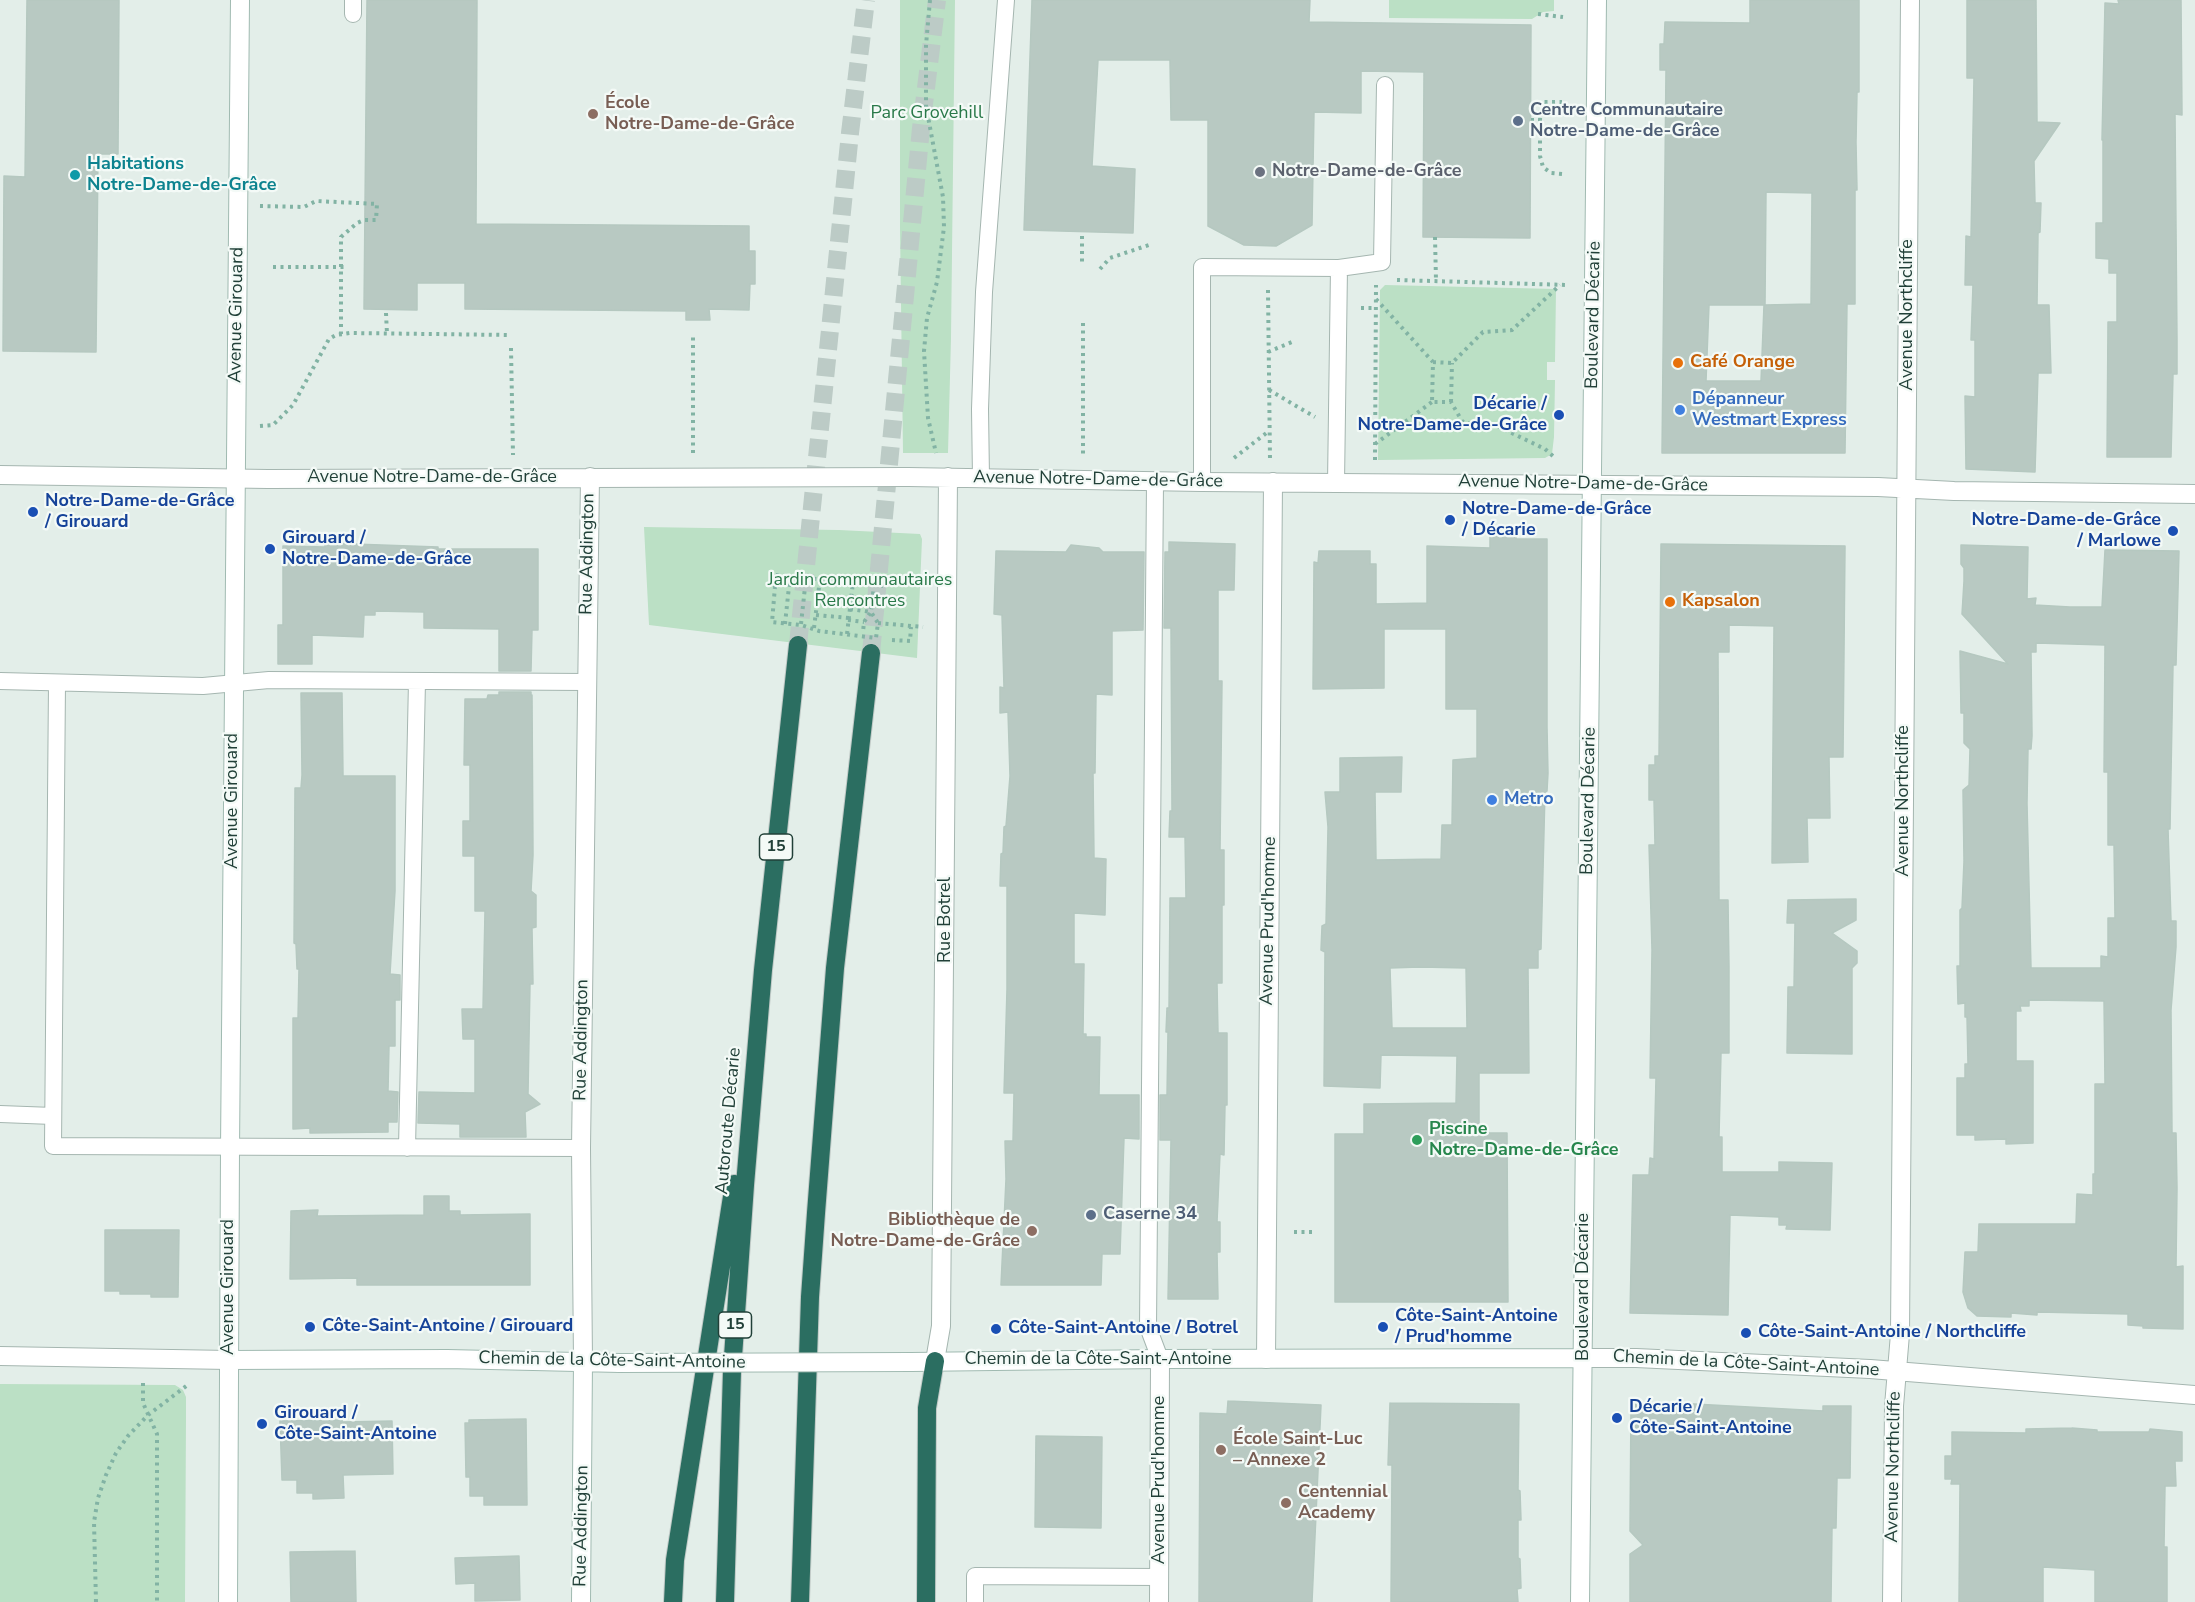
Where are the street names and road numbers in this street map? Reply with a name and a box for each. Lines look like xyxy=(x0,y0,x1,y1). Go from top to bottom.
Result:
street label: Avenue Northcliffe xyxy=(1897,239,1919,391)
street label: Boulevard Décarie xyxy=(1582,241,1606,389)
street label: Avenue Girouard xyxy=(225,247,249,383)
street label: Avenue Notre-Dame-de-Grâce xyxy=(307,467,557,489)
street label: Avenue Notre-Dame-de-Grâce xyxy=(973,467,1223,493)
street label: Avenue Notre-Dame-de-Grâce xyxy=(1458,471,1708,497)
street label: Rue Addington xyxy=(576,493,600,615)
street label: Avenue Northcliffe xyxy=(1893,725,1915,877)
street label: Boulevard Décarie xyxy=(1577,727,1601,875)
street label: Avenue Girouard xyxy=(222,733,244,869)
road number: 15 xyxy=(760,834,792,860)
street label: Avenue Prud'homme xyxy=(1257,836,1281,1006)
street label: Rue Botrel xyxy=(935,877,957,963)
street label: Rue Addington xyxy=(570,979,594,1101)
street label: Autoroute Décarie xyxy=(712,1047,746,1195)
street label: Boulevard Décarie xyxy=(1573,1213,1595,1361)
street label: Avenue Girouard xyxy=(218,1219,240,1355)
road number: 15 xyxy=(718,1312,752,1338)
street label: Chemin de la Côte-Saint-Antoine xyxy=(1612,1346,1880,1382)
street label: Chemin de la Côte-Saint-Antoine xyxy=(478,1348,746,1374)
street label: Chemin de la Côte-Saint-Antoine xyxy=(964,1349,1232,1371)
street label: Avenue Northcliffe xyxy=(1882,1391,1906,1543)
street label: Avenue Prud'homme xyxy=(1149,1396,1171,1564)
street label: Rue Addington xyxy=(570,1465,594,1587)

